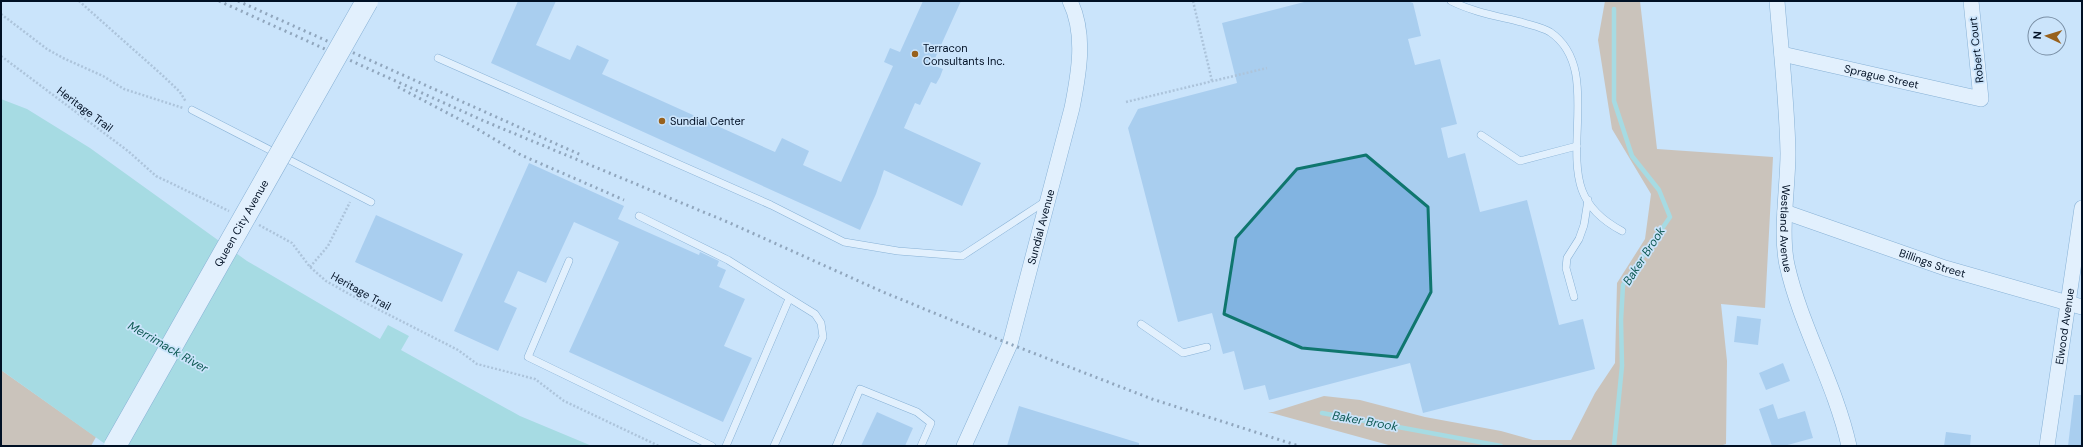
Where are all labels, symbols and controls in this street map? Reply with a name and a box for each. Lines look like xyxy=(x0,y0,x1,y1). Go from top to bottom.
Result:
street label: Robert Court xyxy=(1966,16,1986,84)
north arrow xyxy=(2027,16,2067,56)
text: N xyxy=(2030,31,2044,40)
place label: Terracon Consultants Inc. xyxy=(923,41,1005,68)
marker: Terracon Consultants Inc. xyxy=(910,49,920,59)
street label: Sprague Street xyxy=(1843,61,1920,92)
street label: Heritage Trail xyxy=(54,83,116,135)
place label: Sundial Center xyxy=(670,114,745,128)
marker: Sundial Center xyxy=(657,116,667,126)
street label: Queen City Avenue xyxy=(211,177,271,269)
street label: Westland Avenue xyxy=(1777,184,1795,274)
street label: Sundial Avenue xyxy=(1024,188,1057,266)
water label: Baker Brook xyxy=(1619,223,1669,288)
street label: Billings Street xyxy=(1897,246,1967,280)
street label: Heritage Trail xyxy=(329,269,393,313)
street label: Elwood Avenue xyxy=(2052,287,2077,365)
water label: Merrimack River xyxy=(125,318,211,377)
water label: Baker Brook xyxy=(1331,407,1400,435)

